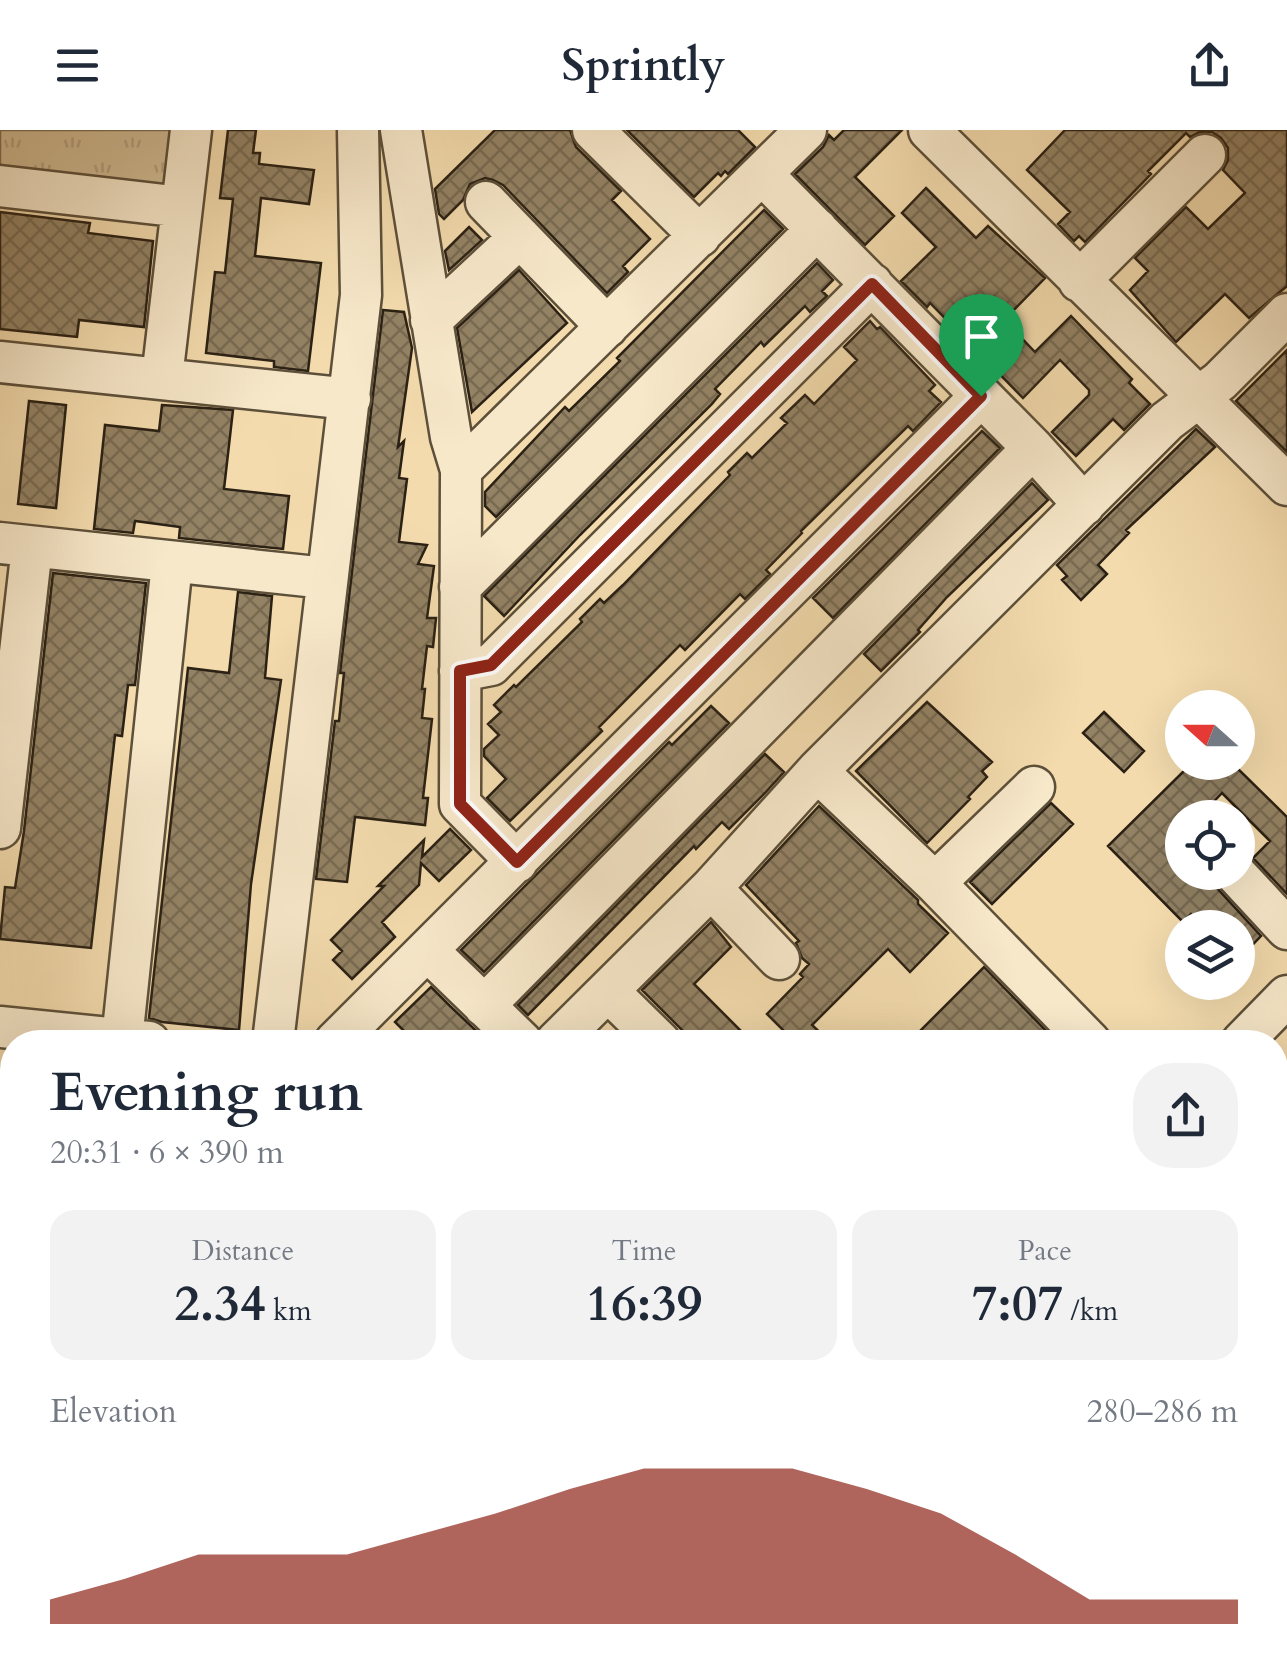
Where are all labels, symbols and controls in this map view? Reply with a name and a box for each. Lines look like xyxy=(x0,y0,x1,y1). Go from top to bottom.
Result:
text: Sprintly xyxy=(562,35,725,96)
icon: menu xyxy=(50,38,105,93)
icon: share xyxy=(1182,38,1237,93)
pin xyxy=(939,294,1024,397)
icon: arrive xyxy=(954,309,1009,364)
north arrow xyxy=(1165,690,1255,780)
map controls xyxy=(1165,690,1255,1000)
button: locate xyxy=(1165,800,1255,890)
button: layers xyxy=(1165,910,1255,1000)
text: Evening run xyxy=(50,1056,363,1130)
button: share xyxy=(1133,1063,1238,1168)
text: 20:31 · 6 × 390 m xyxy=(50,1131,284,1175)
text: Distance xyxy=(192,1232,294,1270)
text: Time xyxy=(612,1232,676,1270)
text: Pace xyxy=(1018,1232,1072,1270)
text: 2.34 xyxy=(174,1270,266,1338)
text: 16:39 xyxy=(586,1270,702,1338)
text: 7:07 xyxy=(972,1270,1063,1338)
text: km xyxy=(266,1292,312,1330)
text: /km xyxy=(1063,1292,1118,1330)
text: Elevation xyxy=(50,1390,177,1434)
text: 280–286 m xyxy=(1086,1390,1238,1434)

